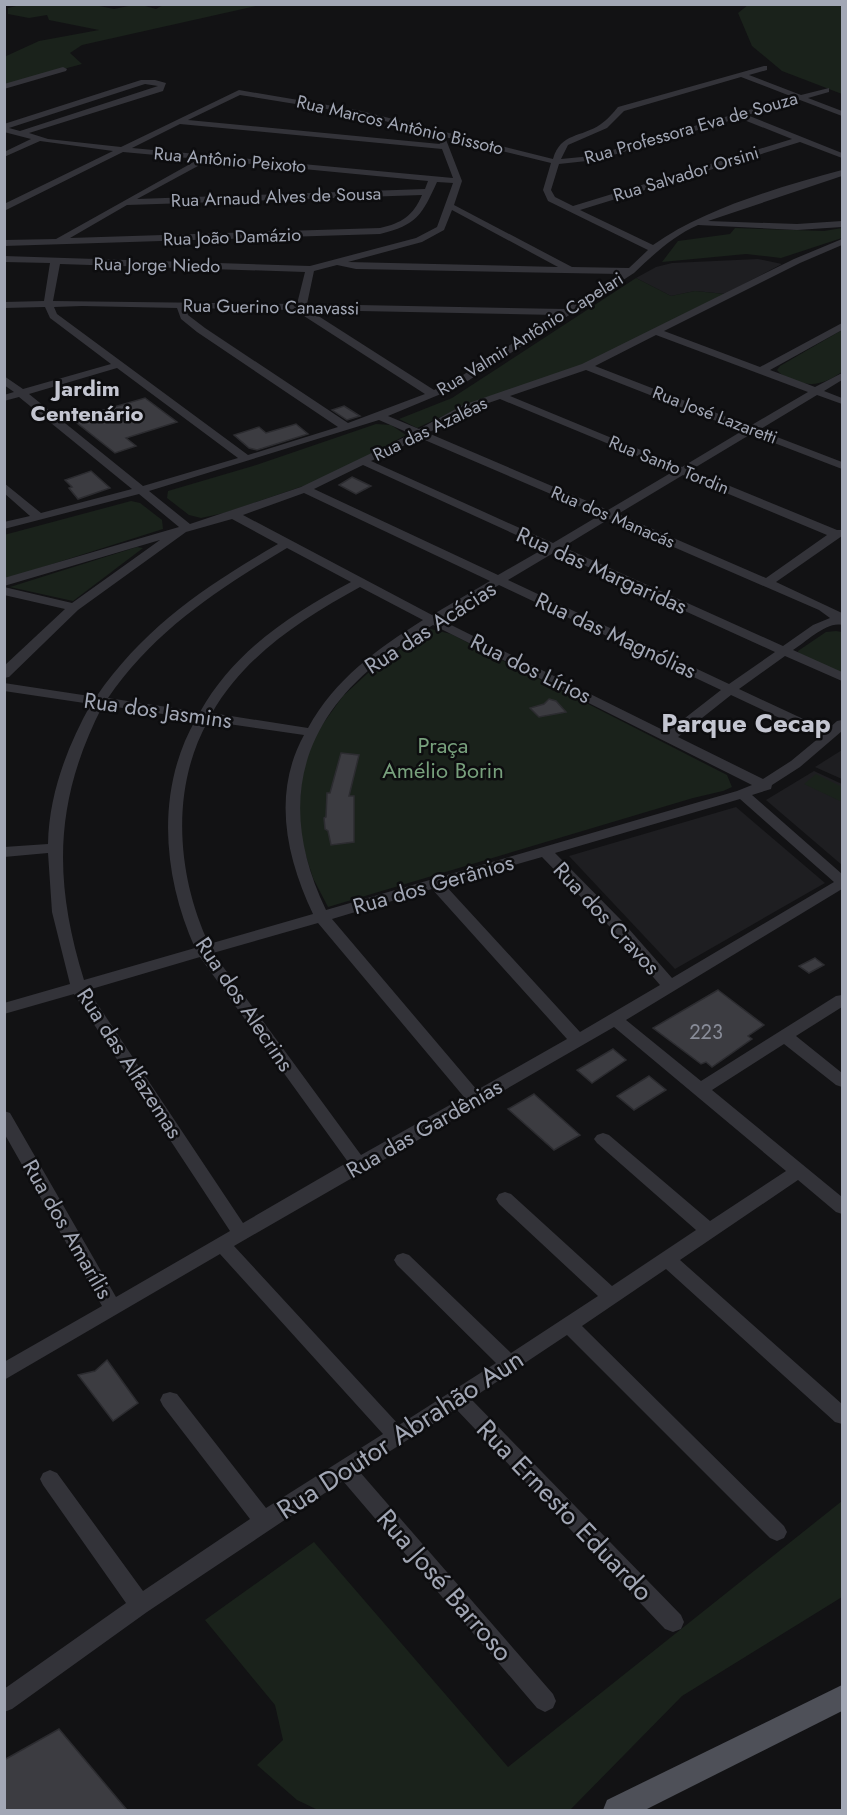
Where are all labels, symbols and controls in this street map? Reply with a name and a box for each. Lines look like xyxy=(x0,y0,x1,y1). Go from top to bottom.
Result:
street label: Rua Professora Eva de Souza xyxy=(581,85,801,171)
street label: Rua Marcos Antônio Bissoto xyxy=(294,89,506,162)
street label: Rua Antônio Peixoto xyxy=(153,140,307,180)
street label: Rua Salvador Orsini xyxy=(610,140,762,208)
street label: Rua Arnaud Alves de Sousa xyxy=(170,180,382,214)
street label: Rua João Damázio xyxy=(163,222,302,252)
street label: Rua Jorge Niedo xyxy=(94,251,221,279)
street label: Rua Valmir Antônio Capelari xyxy=(432,266,628,402)
street label: Rua Guerino Canavassi xyxy=(183,292,359,322)
district label: Jardim Centenário xyxy=(31,372,144,429)
street label: Rua José Lazaretti xyxy=(649,379,781,451)
street label: Rua das Azaléas xyxy=(368,390,492,468)
street label: Rua Santo Tordin xyxy=(605,429,733,501)
street label: Rua dos Manacás xyxy=(547,479,679,555)
street label: Rua das Margaridas xyxy=(512,518,693,622)
street label: Rua das Acácias xyxy=(358,572,502,682)
street label: Rua das Magnólias xyxy=(530,584,702,686)
street label: Rua dos Lírios xyxy=(465,625,597,711)
street label: Rua dos Jasmins xyxy=(82,684,234,736)
district label: Parque Cecap xyxy=(661,704,831,742)
park label: Praça Amélio Borin xyxy=(382,729,504,786)
street label: Rua dos Gerânios xyxy=(349,846,517,922)
street label: Rua dos Cravos xyxy=(546,854,668,982)
street label: Rua dos Alecrins xyxy=(188,930,302,1078)
street label: Rua das Alfazemas xyxy=(69,981,191,1145)
house number: 223 xyxy=(689,1018,723,1047)
street label: Rua das Gardênias xyxy=(340,1070,508,1186)
street label: Rua dos Amarílis xyxy=(15,1153,121,1305)
street label: Rua Doutor Abrahão Aun xyxy=(269,1339,531,1529)
street label: Rua Ernesto Eduardo xyxy=(468,1410,662,1610)
street label: Rua José Barroso xyxy=(368,1500,522,1670)

